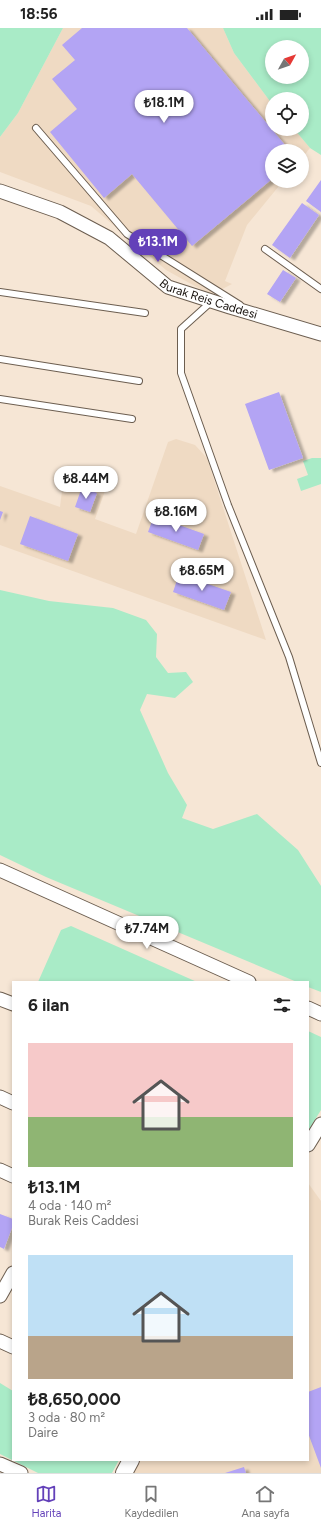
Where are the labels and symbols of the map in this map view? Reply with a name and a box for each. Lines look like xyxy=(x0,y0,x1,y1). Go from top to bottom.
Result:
north arrow xyxy=(265,40,309,84)
pin: ₺18.1M xyxy=(131,90,197,124)
pin: ₺13.1M xyxy=(125,229,191,263)
street label: Burak Reis Caddesi xyxy=(157,276,259,322)
pin: ₺8.44M xyxy=(53,466,119,500)
pin: ₺8.16M xyxy=(143,499,209,533)
pin: ₺8.65M xyxy=(169,558,235,592)
pin: ₺7.74M xyxy=(114,916,180,950)

